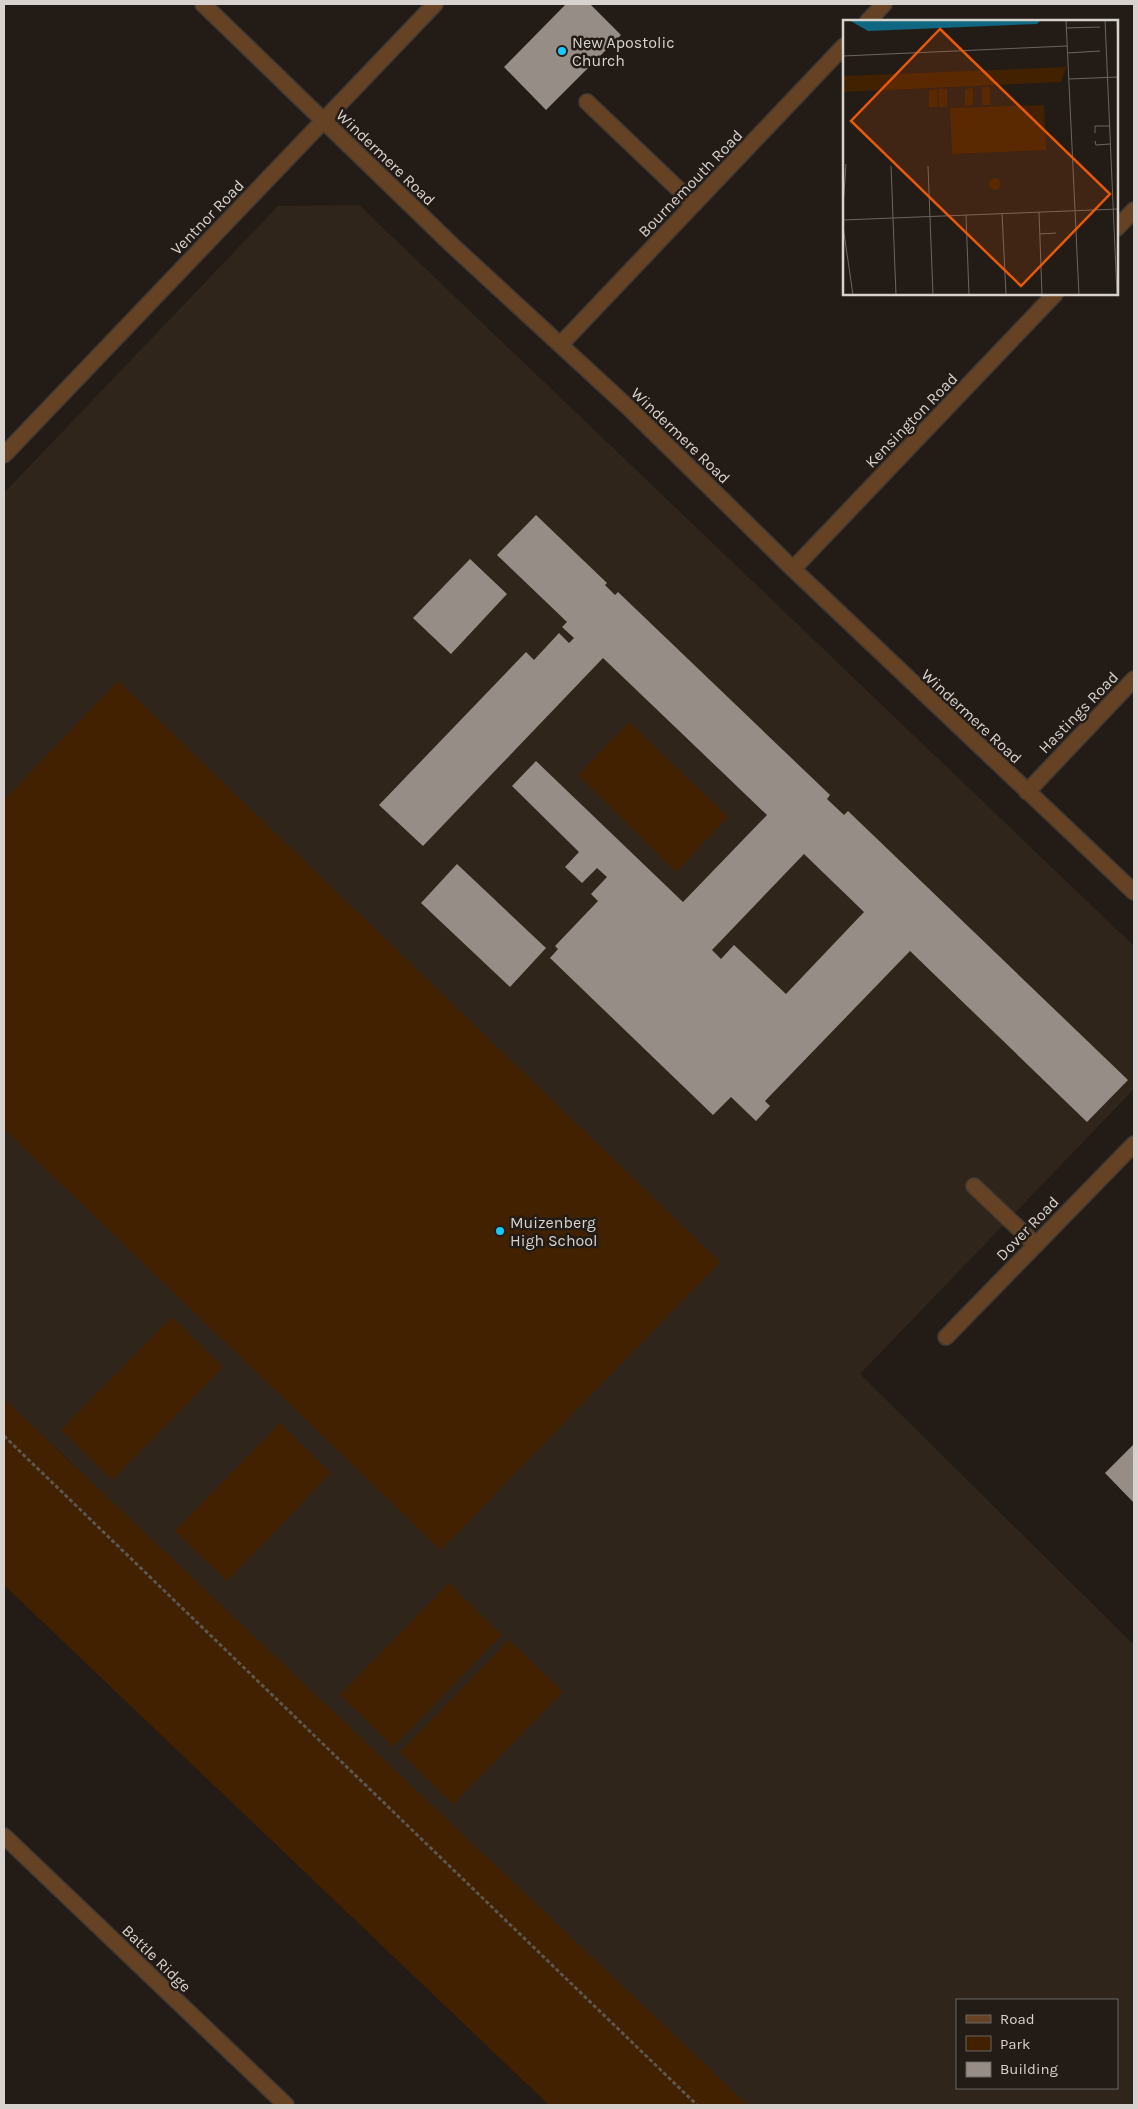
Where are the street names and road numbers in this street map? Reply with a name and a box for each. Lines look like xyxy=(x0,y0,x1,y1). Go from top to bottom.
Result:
street label: Windermere Road xyxy=(332,105,439,209)
street label: Bournemouth Road xyxy=(634,126,746,241)
street label: Ventnor Road xyxy=(167,176,248,259)
street label: Kensington Road xyxy=(861,369,961,472)
street label: Windermere Road xyxy=(627,383,734,487)
street label: Windermere Road xyxy=(918,665,1026,768)
street label: Hastings Road xyxy=(1035,667,1122,757)
street label: Dover Road xyxy=(992,1192,1063,1264)
street label: Battle Ridge xyxy=(118,1921,195,1996)

